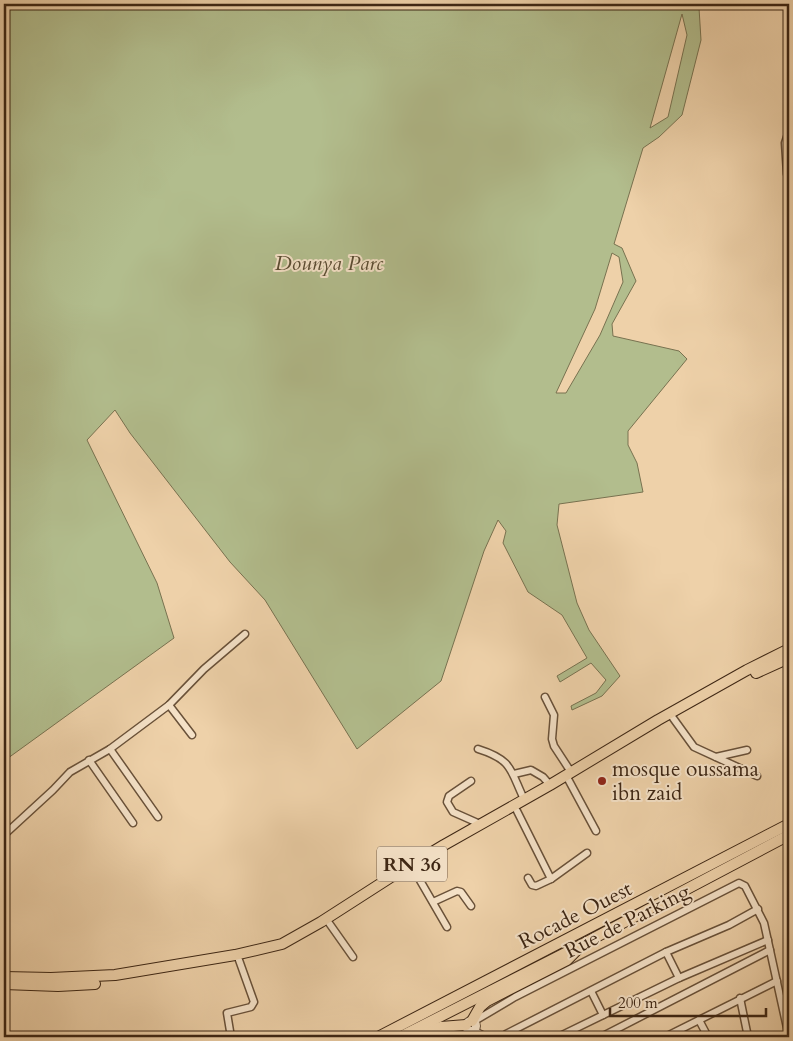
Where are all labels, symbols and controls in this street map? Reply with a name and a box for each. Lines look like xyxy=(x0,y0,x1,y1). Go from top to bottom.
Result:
park label: Dounya Parc xyxy=(275,249,383,278)
place label: mosque oussama ibn zaid xyxy=(612,755,759,808)
marker: mosque oussama ibn zaid xyxy=(596,775,608,787)
road number: RN 36 xyxy=(377,846,447,882)
street label: Rocade Ouest xyxy=(513,874,637,956)
street label: Rue de Parking xyxy=(559,877,695,966)
scale bar xyxy=(610,986,767,1018)
text: 200 m xyxy=(618,993,658,1013)

